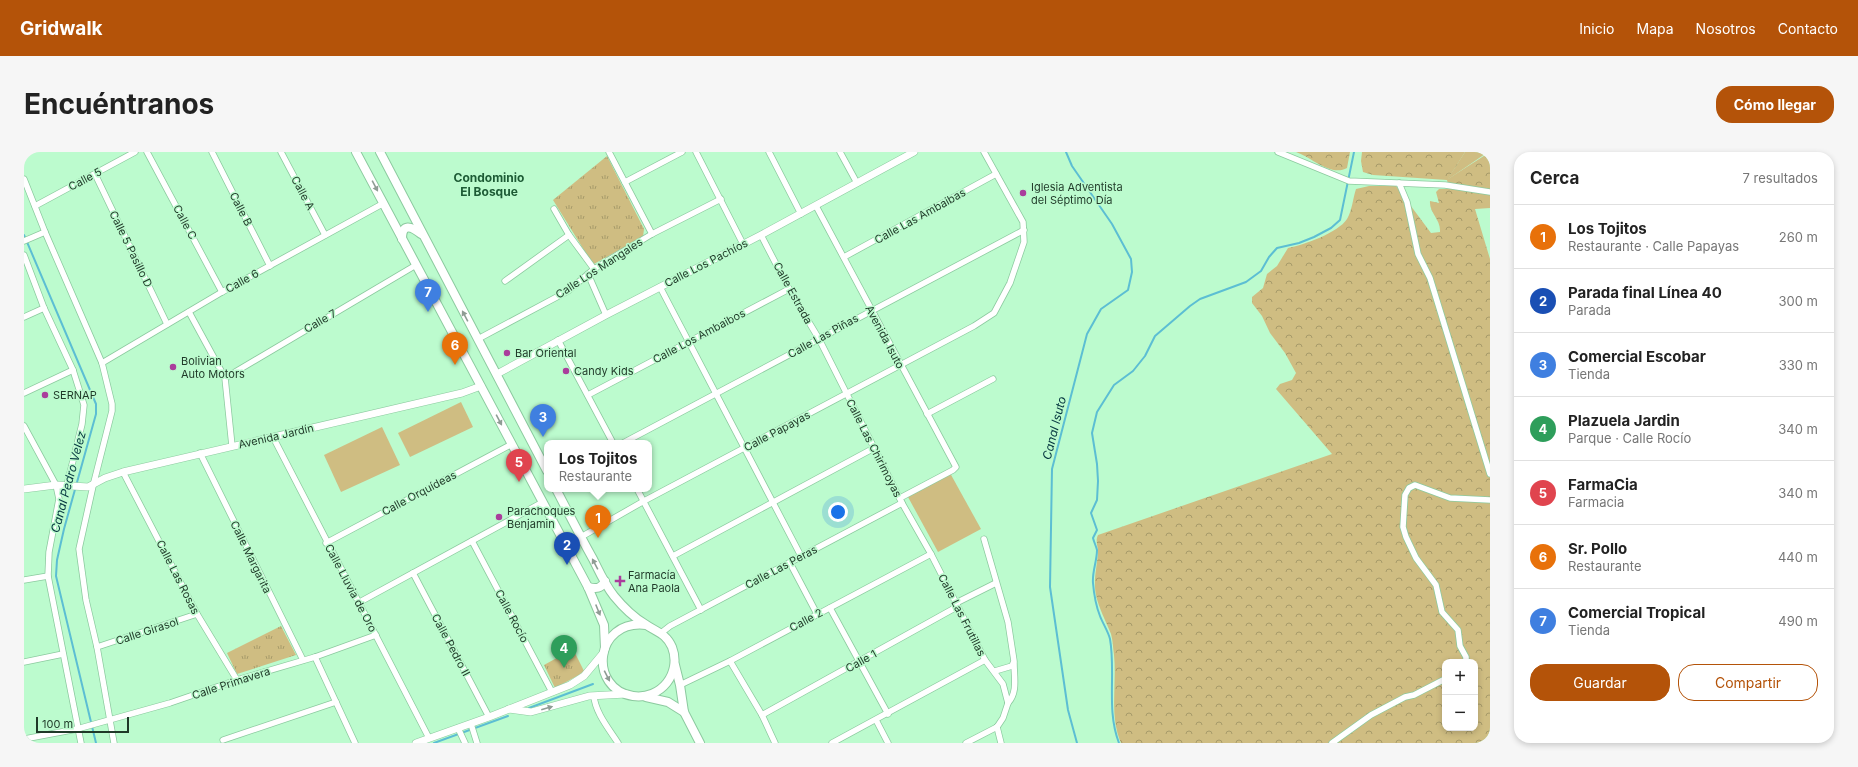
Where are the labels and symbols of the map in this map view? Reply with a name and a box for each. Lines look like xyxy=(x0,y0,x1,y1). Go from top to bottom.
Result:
street label: Calle 5 xyxy=(66,164,104,194)
district label: Condominio El Bosque xyxy=(454,170,524,199)
street label: Calle A xyxy=(288,174,318,213)
one-way arrow xyxy=(372,180,378,192)
place label: Iglesia Adventista del Séptimo Día xyxy=(1031,180,1123,207)
street label: Calle Las Ambaibas xyxy=(872,185,968,247)
marker: Iglesia Adventista del Séptimo Día xyxy=(1018,188,1028,198)
street label: Calle B xyxy=(227,190,255,228)
street label: Calle C xyxy=(170,202,200,242)
street label: Calle 5 Pasillo D xyxy=(106,208,156,290)
street label: Calle Los Mangales xyxy=(553,234,645,301)
street label: Calle Los Pachíos xyxy=(662,236,750,290)
street label: Calle Estrada xyxy=(770,260,816,326)
street label: Calle 6 xyxy=(223,266,261,296)
pin: 7 xyxy=(415,279,441,312)
street label: Avenida Isuto xyxy=(862,303,908,371)
street label: Calle 7 xyxy=(301,306,339,336)
street label: Calle Los Ambaibos xyxy=(650,306,748,366)
one-way arrow xyxy=(462,310,469,321)
street label: Calle Las Piñas xyxy=(785,311,861,361)
pin: 6 xyxy=(442,332,468,365)
place label: Bar Oriental xyxy=(515,346,576,360)
marker: Bar Oriental xyxy=(502,348,512,358)
place label: Bolivian Auto Motors xyxy=(181,354,245,381)
marker: Bolivian Auto Motors xyxy=(168,362,178,372)
place label: Candy Kids xyxy=(574,364,634,378)
marker: Candy Kids xyxy=(561,366,571,376)
place label: SERNAP xyxy=(53,388,97,402)
marker: SERNAP xyxy=(40,390,50,400)
water label: Canal Isuto xyxy=(1039,395,1069,461)
street label: Calle Las Chirimoyas xyxy=(843,396,905,500)
pin: 3 xyxy=(530,404,556,437)
street label: Calle Papayas xyxy=(741,408,813,454)
one-way arrow xyxy=(496,414,503,426)
street label: Avenida Jardín xyxy=(237,421,315,451)
water label: Canal Pedro Velez xyxy=(47,429,89,534)
pin: 5 xyxy=(506,449,532,482)
street label: Calle Orquídeas xyxy=(379,467,459,519)
your location xyxy=(828,502,848,522)
place label: Parachoques Benjamin xyxy=(507,504,576,531)
pin: 1 xyxy=(585,505,611,538)
marker: Parachoques Benjamin xyxy=(494,512,504,522)
street label: Calle Margarita xyxy=(227,518,275,596)
pin: 2 xyxy=(554,532,580,565)
street label: Calle Las Rosas xyxy=(153,537,203,617)
street label: Calle Lluvia de Oro xyxy=(322,542,380,635)
street label: Calle Las Peras xyxy=(742,542,820,592)
one-way arrow xyxy=(592,558,599,569)
place label: Farmacía Ana Paola xyxy=(628,568,680,595)
street label: Calle Las Frutillas xyxy=(935,571,989,659)
marker: Farmacía Ana Paola xyxy=(615,576,625,586)
street label: Calle Rocío xyxy=(492,587,532,645)
one-way arrow xyxy=(595,605,601,617)
street label: Calle 2 xyxy=(787,605,825,635)
street label: Calle Pedro II xyxy=(429,611,473,679)
street label: Calle Girasol xyxy=(114,614,180,648)
pin: 4 xyxy=(551,635,577,668)
street label: Calle 1 xyxy=(843,647,879,675)
street label: Calle Primavera xyxy=(190,664,272,702)
one-way arrow xyxy=(604,670,610,682)
one-way arrow xyxy=(541,705,553,711)
scale bar xyxy=(36,715,129,734)

